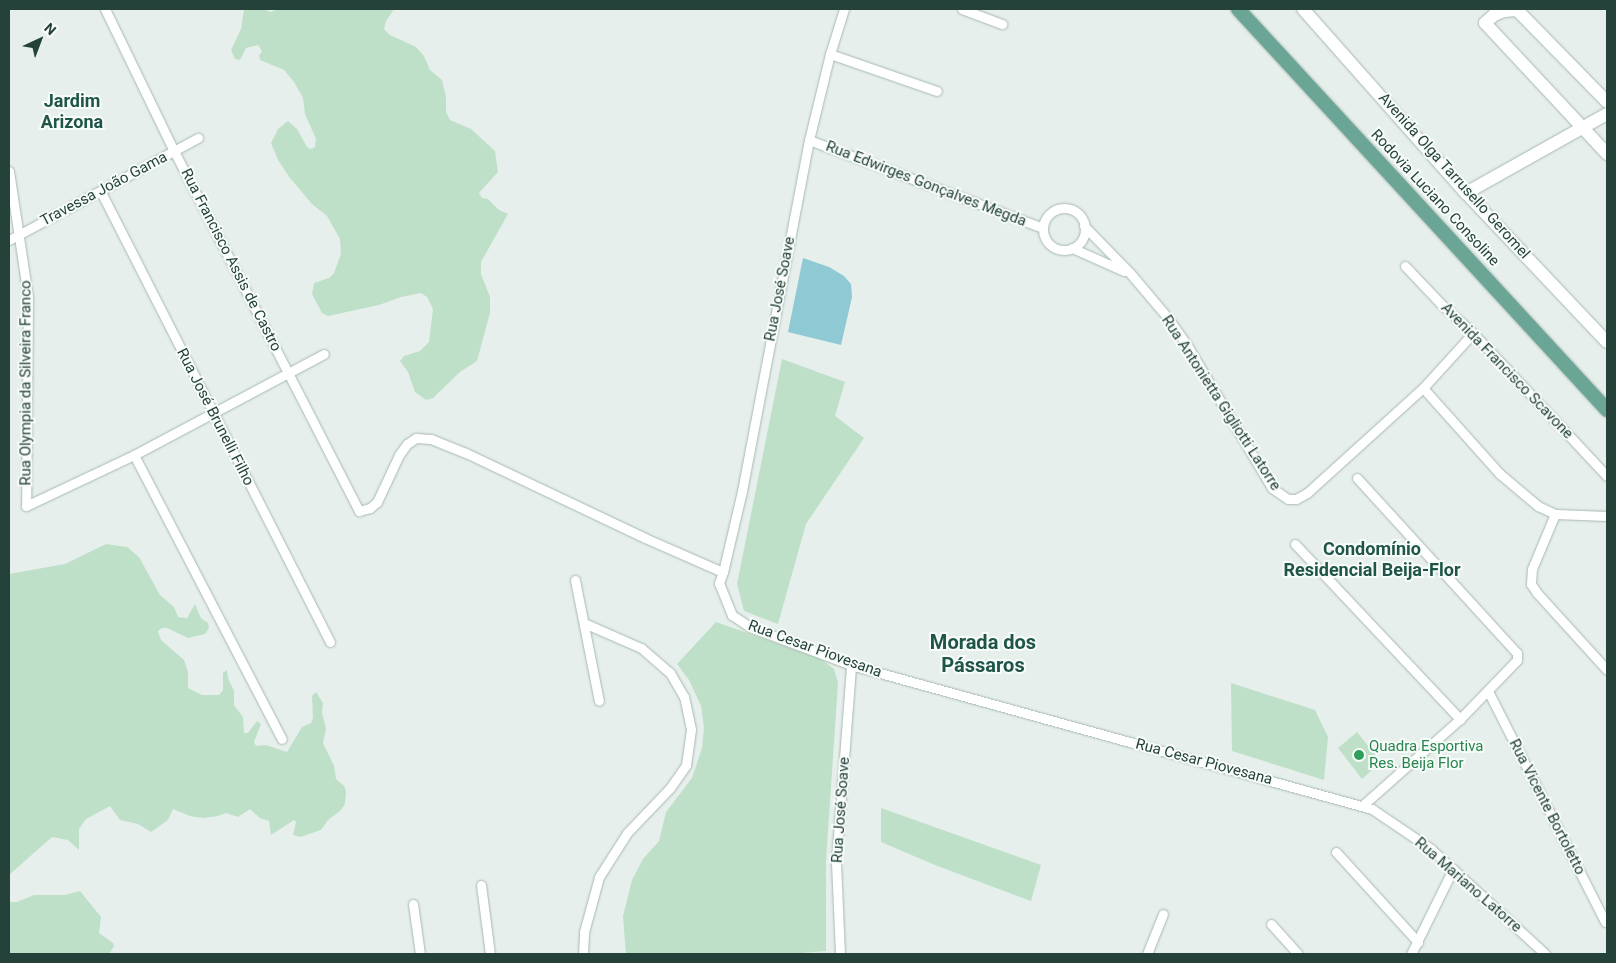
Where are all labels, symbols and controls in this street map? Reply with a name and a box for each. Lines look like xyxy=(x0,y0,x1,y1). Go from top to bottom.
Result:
north arrow xyxy=(15,15,65,65)
text: N xyxy=(41,20,59,38)
street label: Avenida Olga Tarrusello Geromel xyxy=(1375,89,1533,263)
district label: Jardim Arizona xyxy=(41,91,103,134)
street label: Rodovia Luciano Consoline xyxy=(1367,126,1503,270)
street label: Rua Edwirges Gonçalves Megda xyxy=(823,137,1029,231)
street label: Travessa João Gama xyxy=(38,148,170,230)
street label: Rua Francisco Assis de Castro xyxy=(177,166,285,354)
street label: Rua José Soave xyxy=(761,235,799,343)
street label: Rua Olympia da Silveira Franco xyxy=(17,280,35,486)
street label: Avenida Francisco Scavone xyxy=(1437,299,1577,443)
street label: Rua Antonietta Gigliotti Latorre xyxy=(1158,312,1284,494)
street label: Rua José Brunelli Filho xyxy=(173,345,257,489)
district label: Condomínio Residencial Beija-Flor xyxy=(1284,539,1460,582)
street label: Rua Cesar Piovesana xyxy=(746,616,884,682)
district label: Morada dos Pássaros xyxy=(930,631,1036,678)
street label: Rua Cesar Piovesana xyxy=(1134,735,1274,789)
street label: Rua Vicente Bortoletto xyxy=(1505,736,1589,878)
place label: Quadra Esportiva Res. Beija Flor xyxy=(1369,737,1483,772)
marker: Quadra Esportiva Res. Beija Flor xyxy=(1353,749,1365,761)
street label: Rua José Soave xyxy=(828,756,854,864)
street label: Rua Mariano Latorre xyxy=(1411,834,1525,936)

